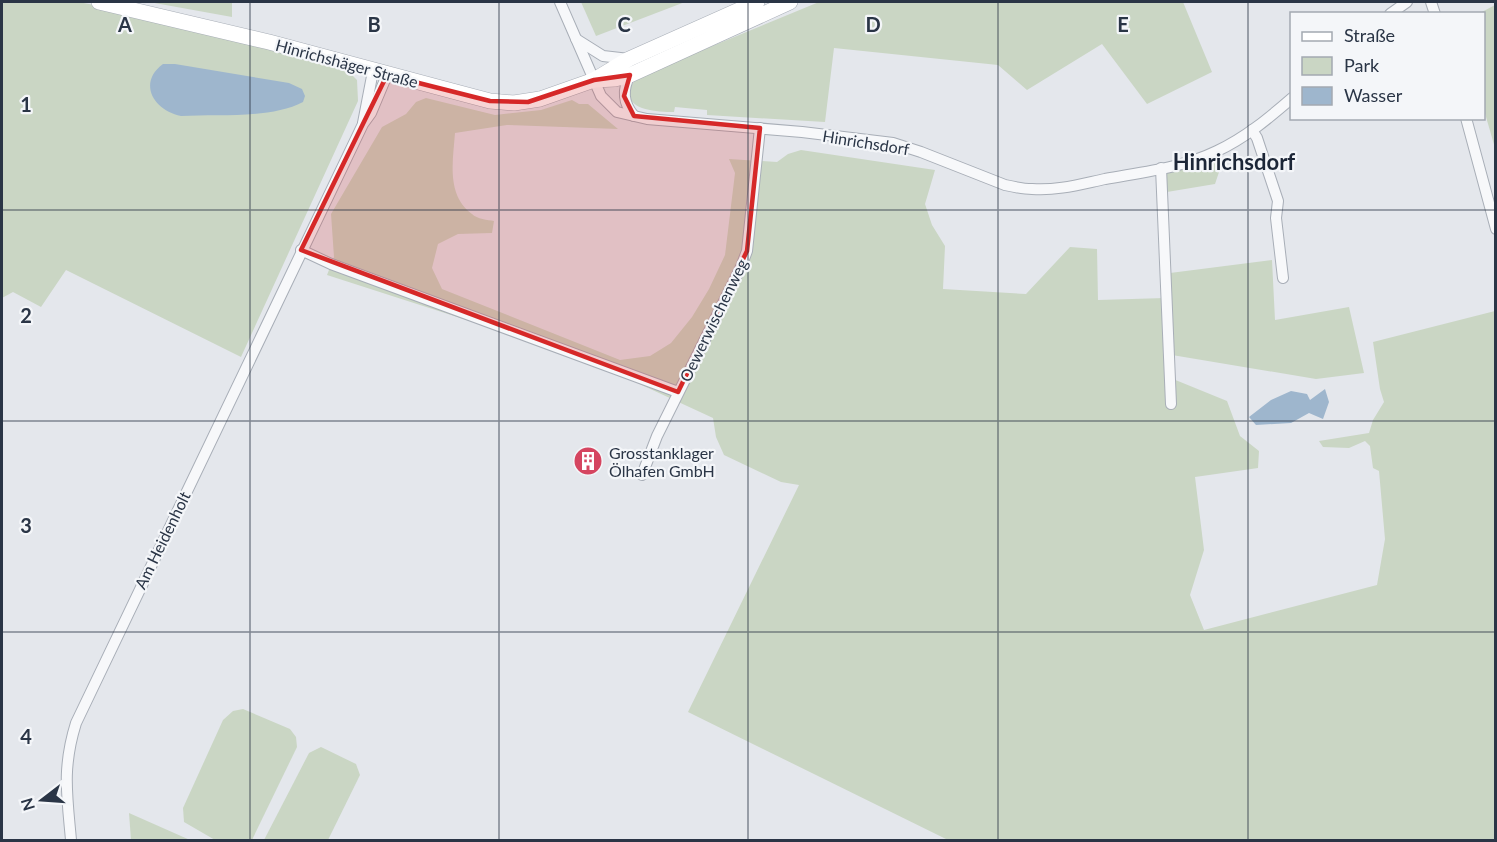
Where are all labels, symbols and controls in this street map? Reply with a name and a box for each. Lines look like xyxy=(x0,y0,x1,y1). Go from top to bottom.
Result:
text: A xyxy=(117,12,132,36)
text: B xyxy=(367,12,381,36)
text: C xyxy=(617,12,631,36)
text: D xyxy=(865,12,881,36)
text: E xyxy=(1117,12,1129,36)
legend xyxy=(1290,12,1485,120)
text: Straße xyxy=(1344,24,1395,46)
street label: Hinrichshäger Straße xyxy=(274,35,420,91)
text: Park xyxy=(1344,54,1380,76)
text: Wasser xyxy=(1344,84,1403,106)
text: 1 xyxy=(20,92,32,116)
street label: Hinrichsdorf xyxy=(821,126,911,158)
district label: Hinrichsdorf xyxy=(1173,148,1295,175)
street label: Oewerwischenweg xyxy=(675,255,751,385)
text: 2 xyxy=(20,303,32,327)
place label: Grosstanklager Ölhafen GmbH xyxy=(609,443,715,480)
building icon: Grosstanklager Ölhafen GmbH xyxy=(572,445,604,477)
street label: Am Heidenholt xyxy=(130,488,194,592)
text: 3 xyxy=(20,513,32,537)
text: 4 xyxy=(20,724,32,748)
north arrow xyxy=(12,770,72,830)
text: N xyxy=(16,796,38,813)

